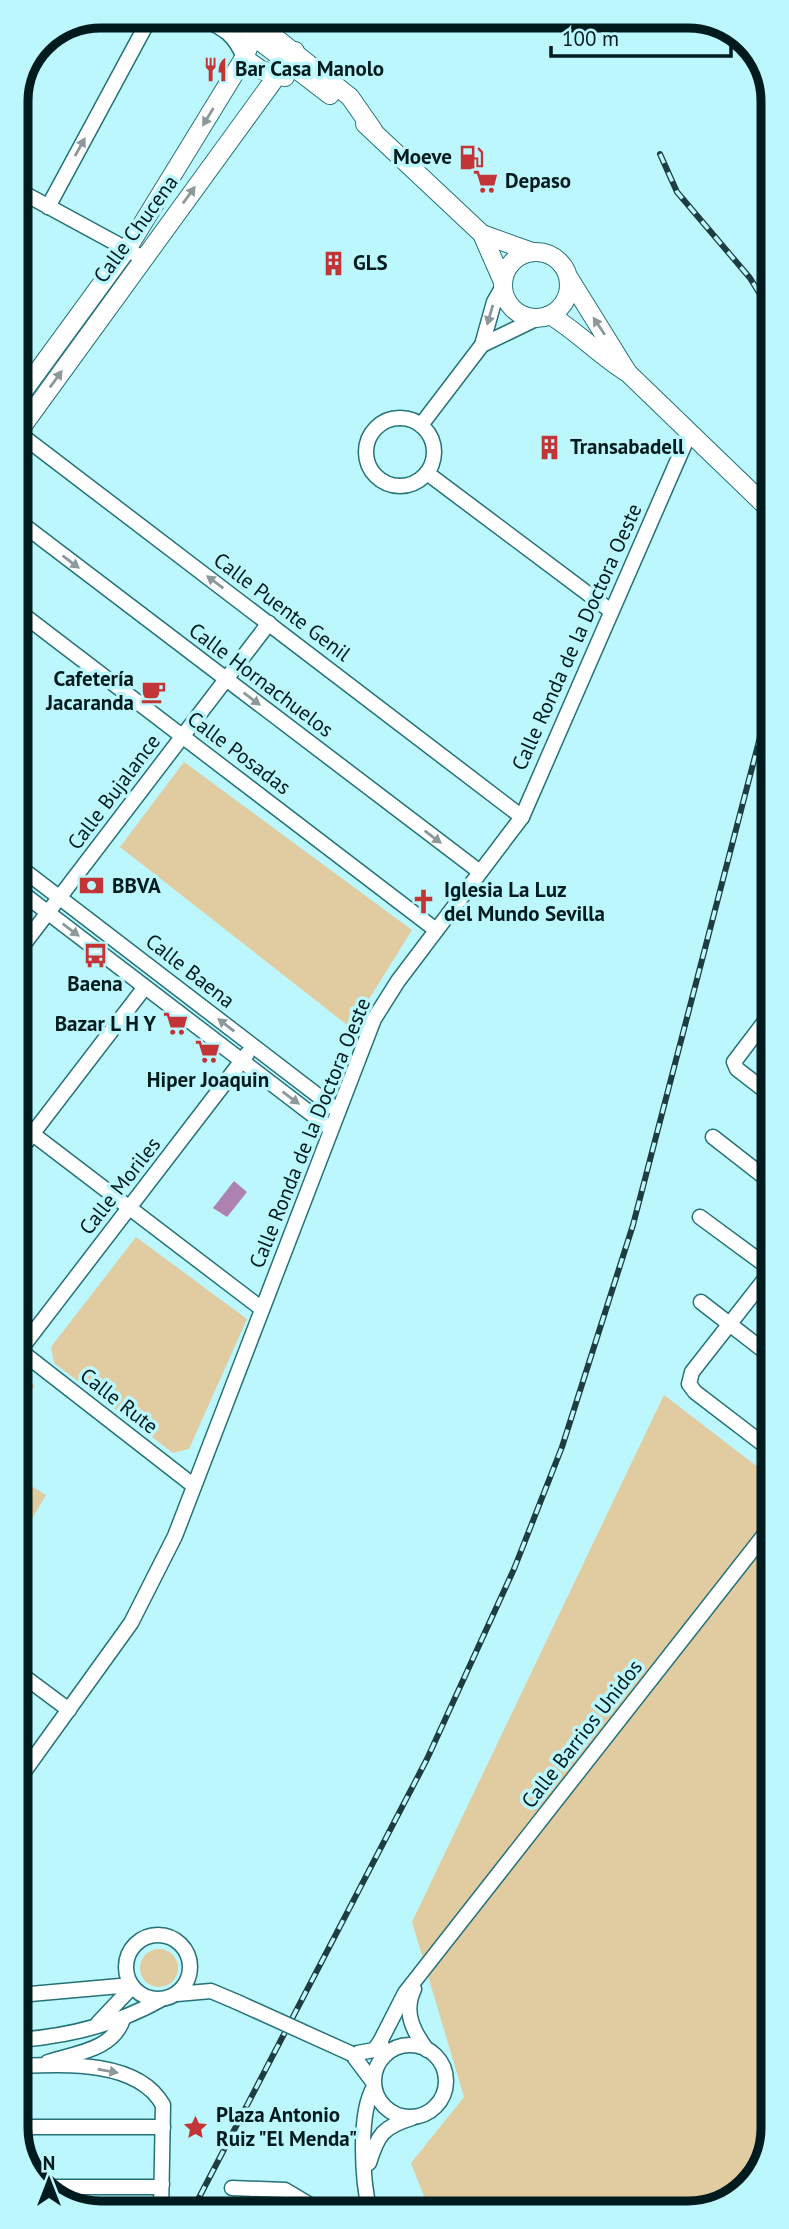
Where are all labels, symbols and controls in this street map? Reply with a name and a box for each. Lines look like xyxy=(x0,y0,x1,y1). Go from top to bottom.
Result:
scale bar xyxy=(551,14,731,58)
text: 100 m xyxy=(562,25,619,52)
restaurant icon: Bar Casa Manolo xyxy=(201,55,229,83)
place label: Bar Casa Manolo xyxy=(235,55,384,82)
one-way arrow xyxy=(202,107,215,126)
one-way arrow xyxy=(74,137,86,156)
place label: Moeve xyxy=(393,143,452,170)
fuel station icon: Moeve xyxy=(458,143,486,171)
supermarket icon: Depaso xyxy=(471,167,499,195)
place label: Depaso xyxy=(505,167,571,194)
street label: Calle Chucena xyxy=(87,169,184,288)
one-way arrow xyxy=(182,186,196,204)
building icon: GLS xyxy=(319,249,347,277)
place label: GLS xyxy=(353,249,388,276)
one-way arrow xyxy=(484,305,495,327)
one-way arrow xyxy=(593,316,606,335)
one-way arrow xyxy=(49,370,63,388)
building icon: Transabadell xyxy=(536,433,564,461)
place label: Transabadell xyxy=(570,433,685,460)
street label: Calle Ronda de la Doctora Oeste xyxy=(505,499,648,774)
street label: Calle Puente Genil xyxy=(208,546,356,667)
one-way arrow xyxy=(62,554,80,568)
one-way arrow xyxy=(206,574,224,589)
street label: Calle Hornachuelos xyxy=(184,616,339,743)
place label: Cafetería Jacaranda xyxy=(45,665,134,716)
cafe icon: Cafetería Jacaranda xyxy=(140,677,168,705)
one-way arrow xyxy=(243,692,261,706)
street label: Calle Posadas xyxy=(182,705,296,800)
street label: Calle Bujalance xyxy=(61,729,166,855)
one-way arrow xyxy=(424,829,442,843)
bank icon: BBVA xyxy=(78,872,106,900)
place label: BBVA xyxy=(112,872,161,899)
place label: Iglesia La Luz del Mundo Sevilla xyxy=(444,876,605,927)
church icon: Iglesia La Luz del Mundo Sevilla xyxy=(410,888,438,916)
one-way arrow xyxy=(62,923,80,937)
street label: Calle Baena xyxy=(140,927,240,1014)
bus stop icon: Baena xyxy=(81,941,109,969)
place label: Baena xyxy=(67,970,123,997)
street label: Calle Ronda de la Doctora Oeste xyxy=(243,994,376,1272)
place label: Bazar L H Y xyxy=(55,1010,157,1037)
supermarket icon: Bazar L H Y xyxy=(162,1010,190,1038)
one-way arrow xyxy=(217,1018,235,1033)
supermarket icon: Hiper Joaquin xyxy=(194,1037,222,1065)
place label: Hiper Joaquin xyxy=(147,1066,269,1093)
one-way arrow xyxy=(282,1091,300,1105)
street label: Calle Moriles xyxy=(73,1131,166,1240)
street label: Calle Rute xyxy=(75,1362,164,1439)
street label: Calle Barrios Unidos xyxy=(515,1654,648,1813)
one-way arrow xyxy=(97,2066,119,2077)
place label: Plaza Antonio Ruiz "El Menda" xyxy=(216,2101,357,2152)
place icon: Plaza Antonio Ruiz "El Menda" xyxy=(182,2113,210,2141)
north arrow xyxy=(14,2145,84,2215)
text: N xyxy=(43,2151,55,2175)

